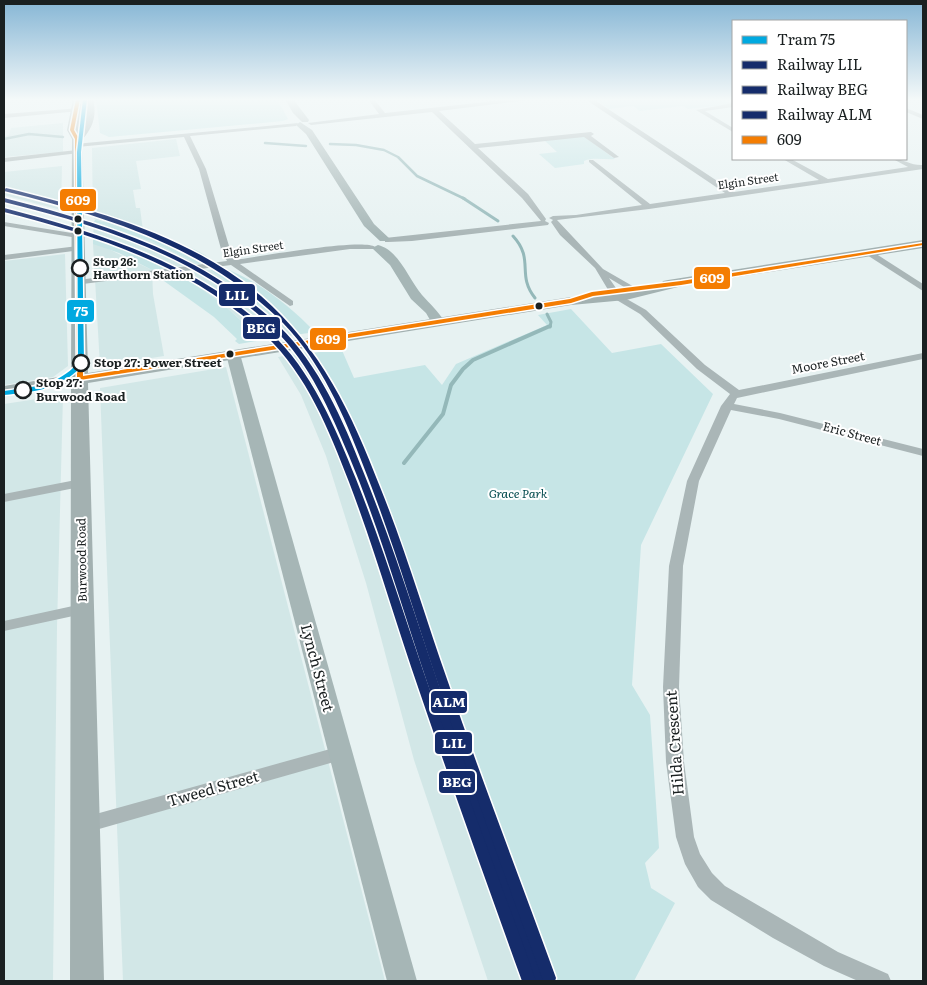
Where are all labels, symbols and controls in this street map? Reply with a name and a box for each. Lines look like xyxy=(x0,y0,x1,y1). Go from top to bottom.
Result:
legend xyxy=(732,20,907,160)
text: Tram 75 xyxy=(777,27,836,50)
text: Railway LIL xyxy=(777,52,862,75)
text: Railway BEG xyxy=(777,77,868,100)
text: Railway ALM xyxy=(777,102,873,125)
text: 609 xyxy=(777,127,802,150)
street label: Elgin Street xyxy=(716,168,780,192)
line badge: 609 xyxy=(59,188,97,212)
text: 609 xyxy=(66,189,90,209)
unlabelled marker xyxy=(73,214,83,224)
unlabelled marker xyxy=(73,226,83,236)
street label: Elgin Street xyxy=(221,236,285,260)
place label: Stop 26: Hawthorn Station xyxy=(93,253,194,282)
marker: Stop 26: Hawthorn Station xyxy=(71,259,89,277)
line badge: 609 xyxy=(693,266,731,290)
text: 609 xyxy=(700,267,724,287)
line badge: LIL xyxy=(218,283,256,307)
text: LIL xyxy=(225,284,249,304)
line badge: 75 xyxy=(66,299,95,323)
text: 75 xyxy=(74,300,89,320)
unlabelled marker xyxy=(534,301,544,311)
line badge: BEG xyxy=(242,316,281,340)
text: BEG xyxy=(246,317,276,337)
line badge: 609 xyxy=(309,327,347,351)
text: 609 xyxy=(316,328,340,348)
street label: Moore Street xyxy=(790,346,866,378)
unlabelled marker xyxy=(225,349,235,359)
place label: Stop 27: Power Street xyxy=(94,353,222,371)
marker: Stop 27: Power Street xyxy=(72,354,90,372)
place label: Stop 27: Burwood Road xyxy=(36,373,126,405)
marker: Stop 27: Burwood Road xyxy=(14,381,32,399)
street label: Eric Street xyxy=(821,417,884,450)
park label: Grace Park xyxy=(489,484,548,502)
street label: Burwood Road xyxy=(71,517,91,602)
street label: Lynch Street xyxy=(296,621,341,714)
line badge: ALM xyxy=(430,690,468,714)
street label: Hilda Crescent xyxy=(658,690,689,796)
text: ALM xyxy=(432,691,466,711)
line badge: LIL xyxy=(434,731,473,755)
text: LIL xyxy=(442,732,466,752)
street label: Tweed Street xyxy=(164,763,261,812)
line badge: BEG xyxy=(438,770,476,794)
text: BEG xyxy=(442,771,472,791)

